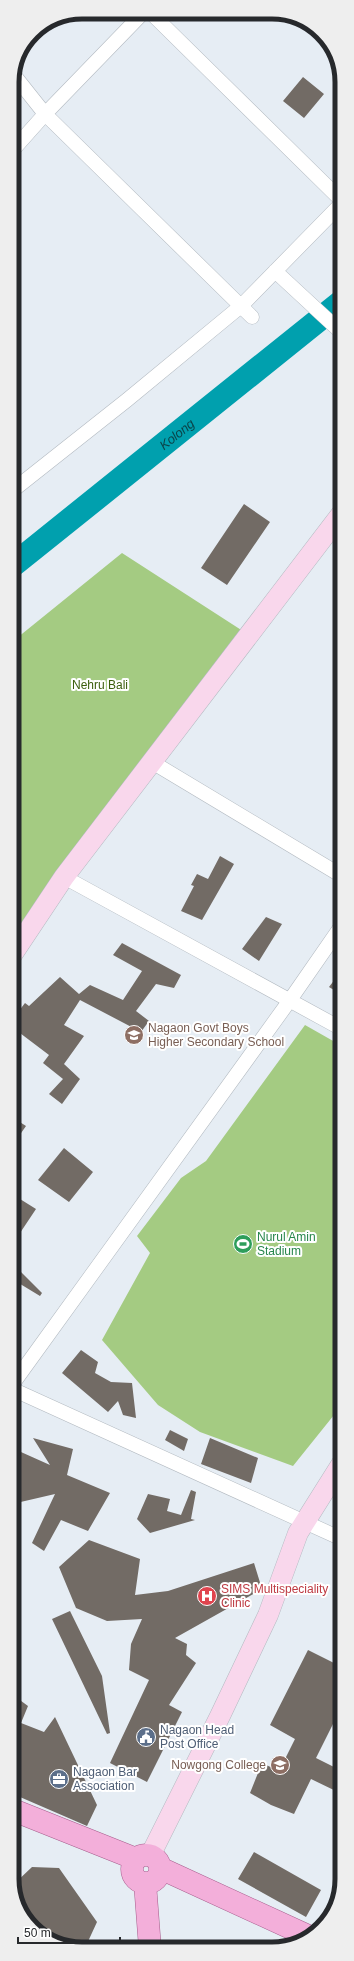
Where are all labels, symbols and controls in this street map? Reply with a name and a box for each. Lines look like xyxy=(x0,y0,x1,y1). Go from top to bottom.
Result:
water label: Kolong xyxy=(156,415,198,453)
park label: Nehru Bali xyxy=(72,678,128,692)
place label: Nagaon Govt Boys Higher Secondary School xyxy=(148,1021,284,1049)
school or university icon: Nagaon Govt Boys Higher Secondary School xyxy=(123,1024,145,1046)
place label: Nurul Amin Stadium xyxy=(257,1230,316,1258)
sports icon: Nurul Amin Stadium xyxy=(232,1233,254,1255)
place label: SIMS Multispeciality Clinic xyxy=(221,1582,328,1610)
hospital icon: SIMS Multispeciality Clinic xyxy=(196,1585,218,1607)
place label: Nagaon Head Post Office xyxy=(160,1723,234,1751)
public building icon: Nagaon Head Post Office xyxy=(135,1726,157,1748)
school or university icon: Nowgong College xyxy=(269,1754,291,1776)
place label: Nowgong College xyxy=(171,1758,266,1772)
place label: Nagaon Bar Association xyxy=(73,1765,137,1793)
office icon: Nagaon Bar Association xyxy=(48,1768,70,1790)
scale bar xyxy=(18,1919,120,1945)
text: 50 m xyxy=(24,1926,51,1940)

